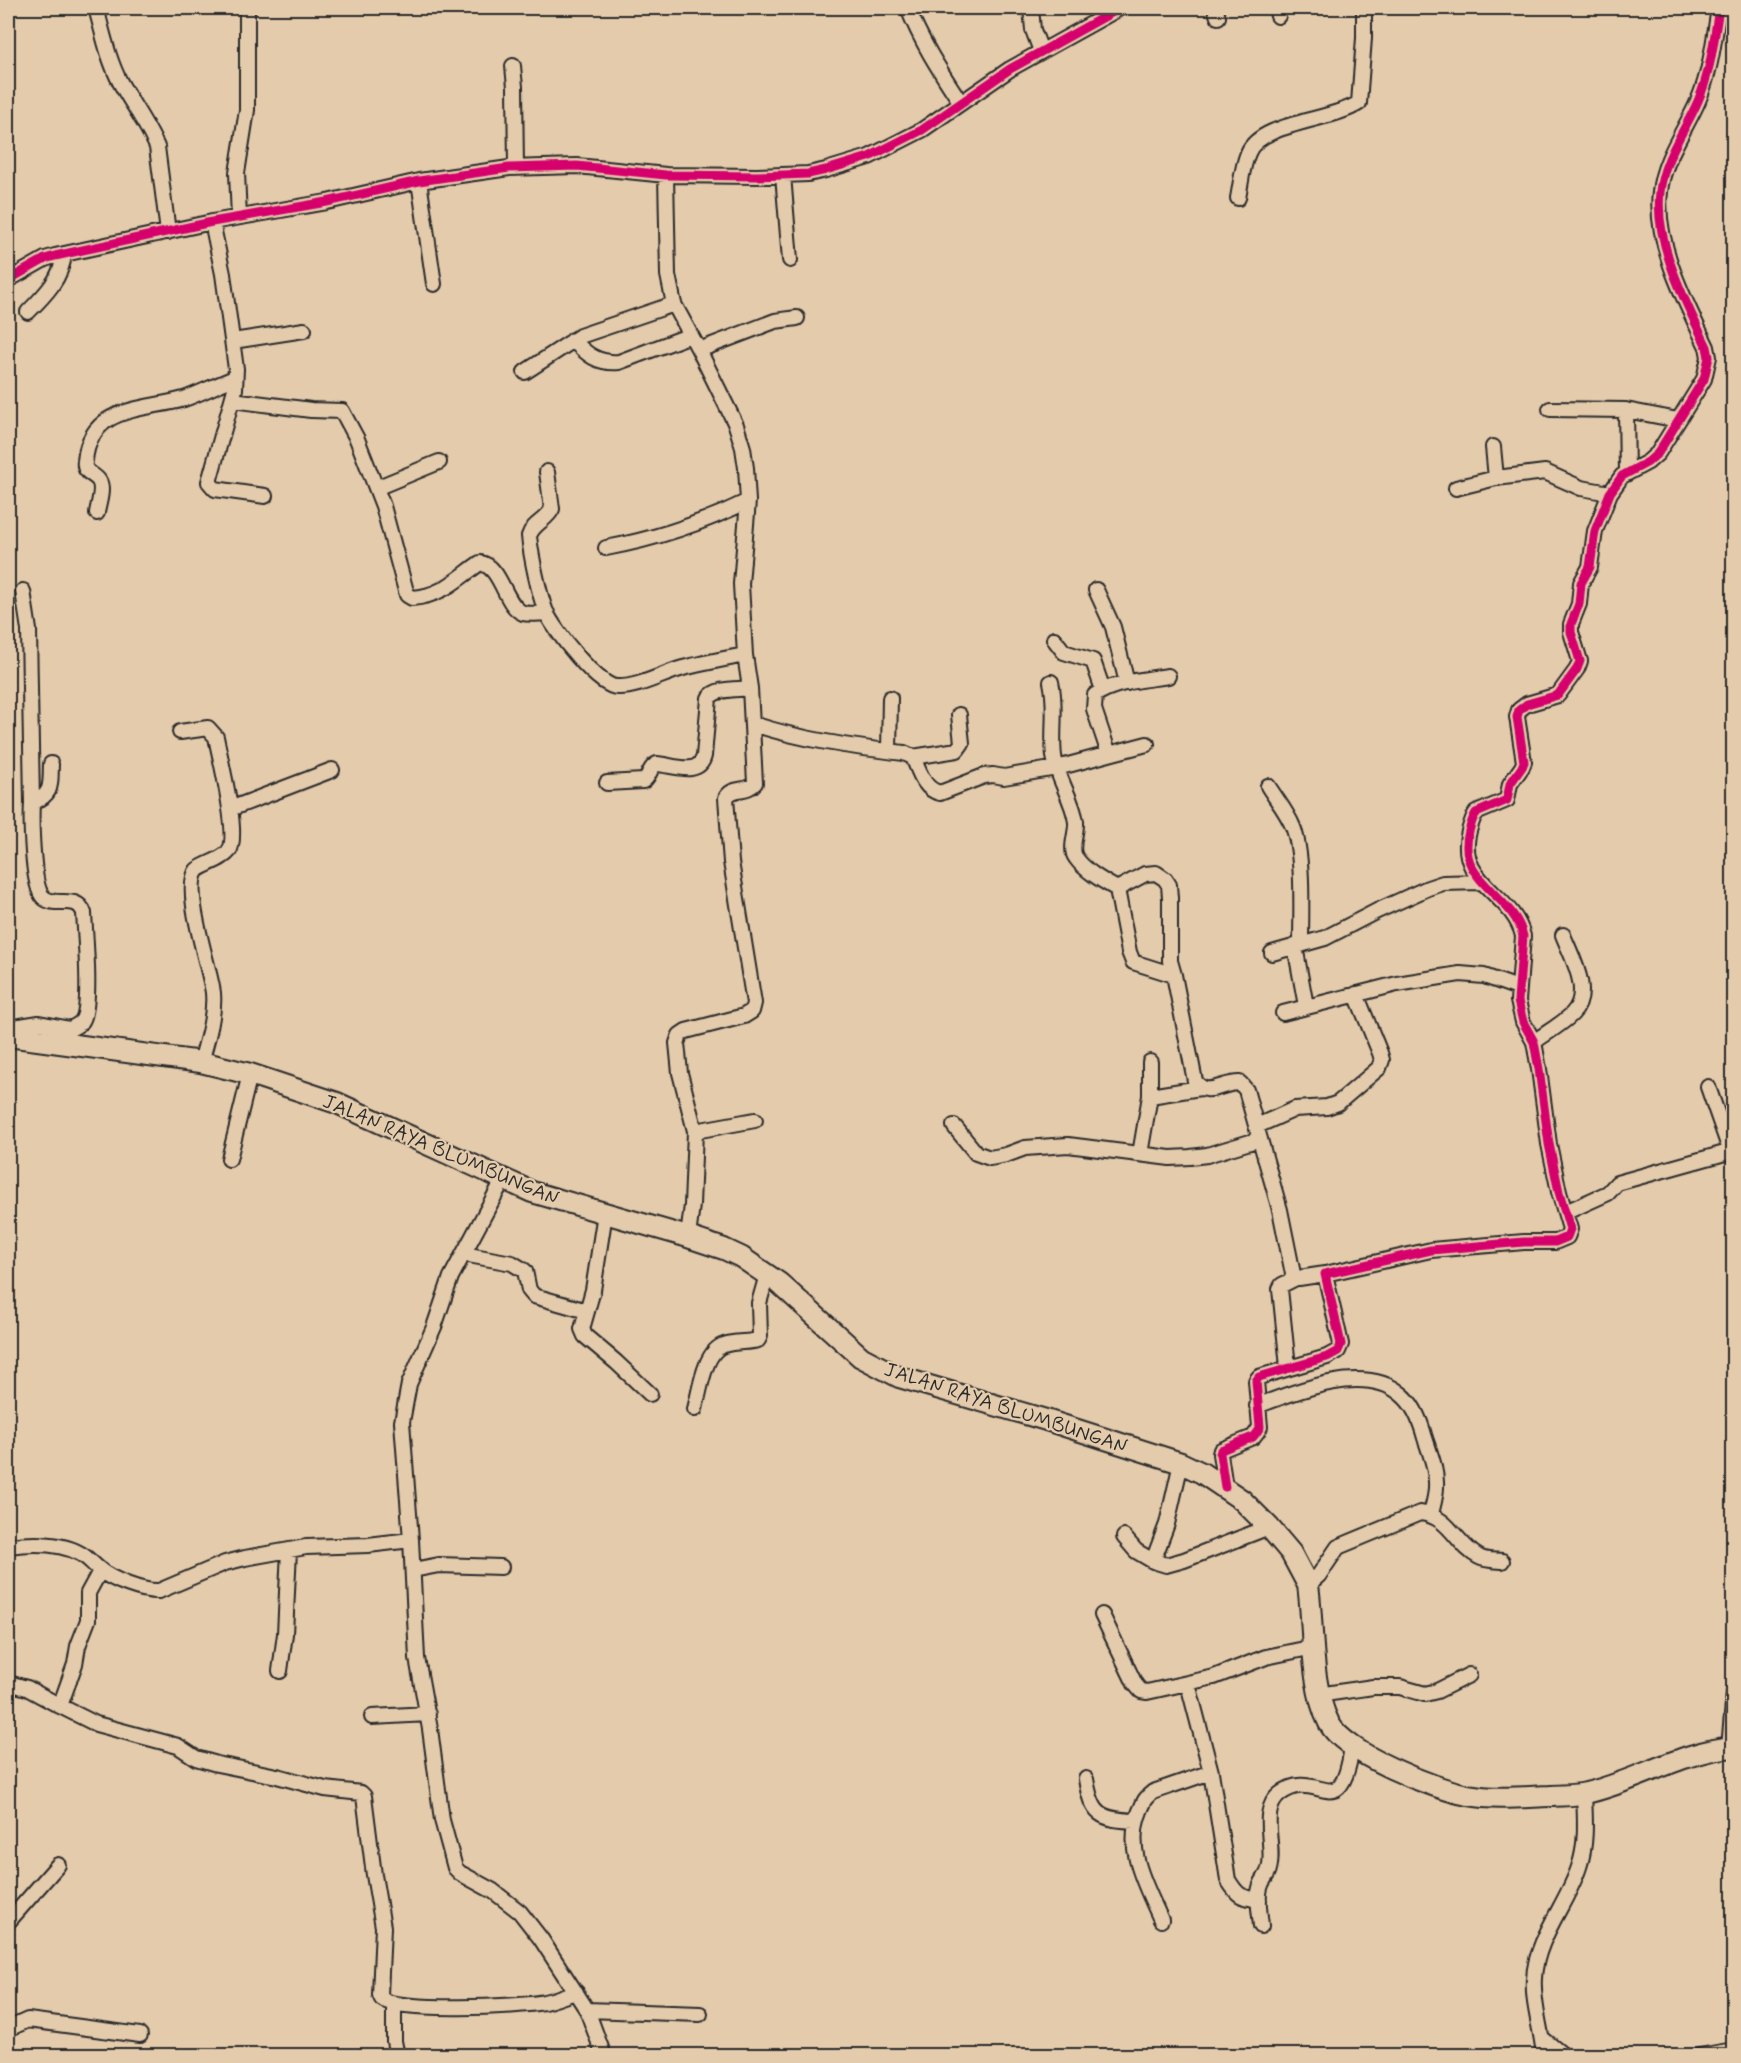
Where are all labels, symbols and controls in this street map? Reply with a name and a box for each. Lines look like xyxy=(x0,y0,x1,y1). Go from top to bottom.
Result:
street label: JALAN RAYA BLUMBUNGAN xyxy=(318,1088,563,1212)
street label: JALAN RAYA BLUMBUNGAN xyxy=(881,1356,1131,1461)

